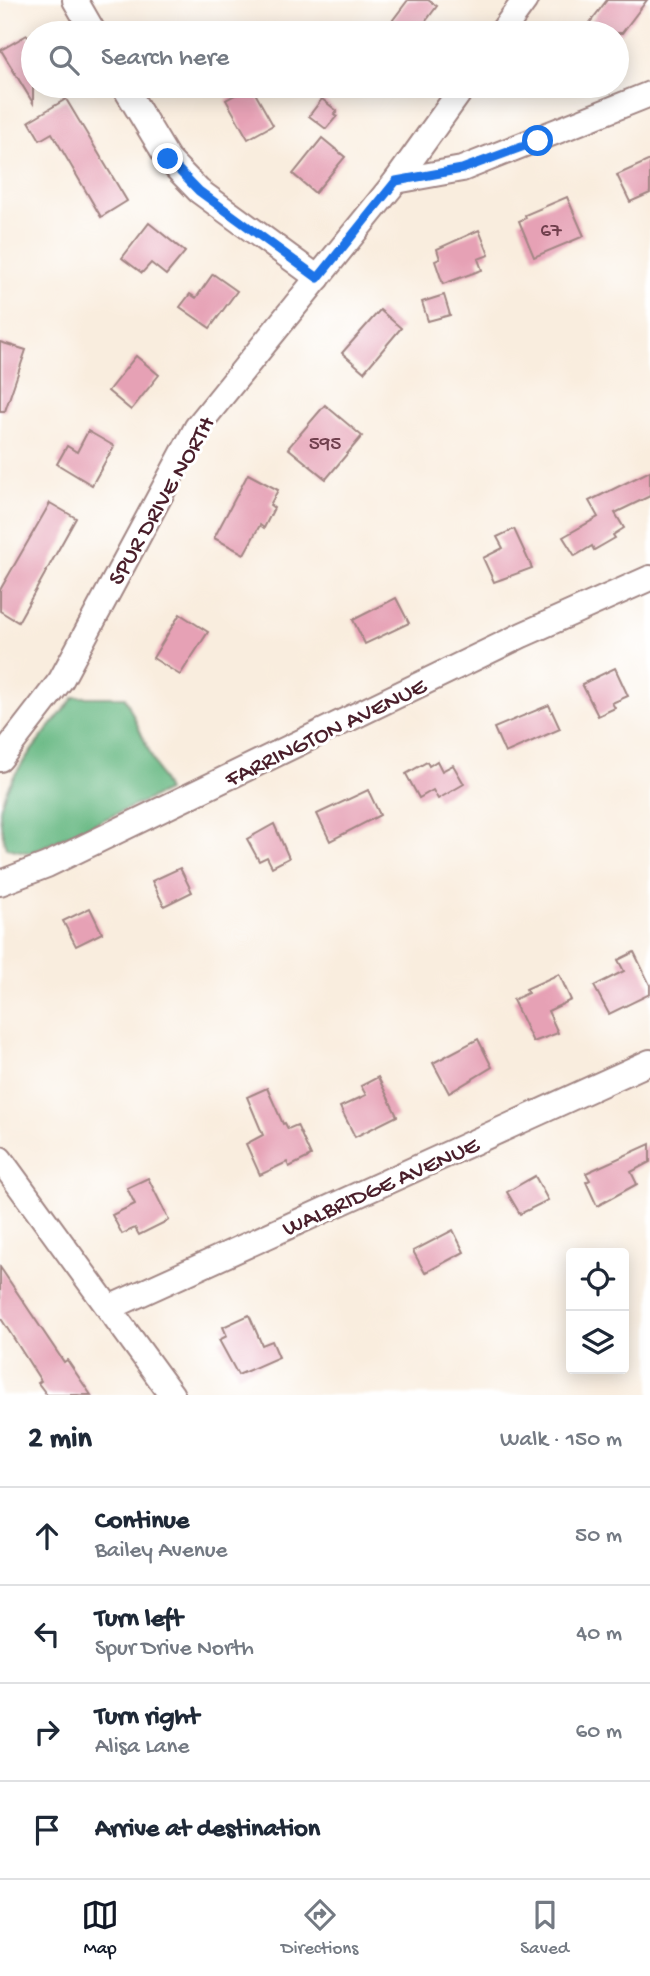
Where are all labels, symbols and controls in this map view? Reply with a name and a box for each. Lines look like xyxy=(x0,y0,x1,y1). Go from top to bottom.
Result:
search box xyxy=(21,21,629,98)
icon: search xyxy=(45,41,83,79)
text: Search here xyxy=(101,44,229,75)
route start xyxy=(522,125,553,156)
route end xyxy=(152,143,183,174)
house number: 67 xyxy=(540,220,563,245)
street label: SPUR DRIVE NORTH xyxy=(103,412,223,591)
house number: 595 xyxy=(309,433,341,458)
street label: FARRINGTON AVENUE xyxy=(220,672,433,796)
street label: WALBRIDGE AVENUE xyxy=(279,1131,485,1245)
map controls xyxy=(566,1248,629,1374)
button: locate xyxy=(566,1248,629,1311)
button: layers xyxy=(566,1311,629,1374)
text: 2 min xyxy=(28,1423,92,1458)
text: Walk · 150 m xyxy=(500,1427,622,1454)
text: Continue xyxy=(95,1507,189,1538)
icon: ahead xyxy=(28,1517,66,1555)
text: 50 m xyxy=(575,1523,622,1550)
text: Bailey Avenue xyxy=(95,1538,227,1565)
text: Turn left xyxy=(95,1605,183,1636)
icon: left xyxy=(28,1615,66,1653)
text: 40 m xyxy=(576,1621,622,1648)
text: Spur Drive North xyxy=(95,1636,254,1663)
text: Turn right xyxy=(95,1703,199,1734)
icon: right xyxy=(28,1713,66,1751)
text: 60 m xyxy=(576,1719,622,1746)
text: Alisa Lane xyxy=(95,1734,189,1761)
icon: arrive xyxy=(28,1811,66,1849)
text: Arrive at destination xyxy=(95,1815,320,1846)
tab: Map xyxy=(81,1896,119,1961)
tab: Directions xyxy=(281,1896,358,1961)
tab: Saved xyxy=(520,1896,569,1961)

